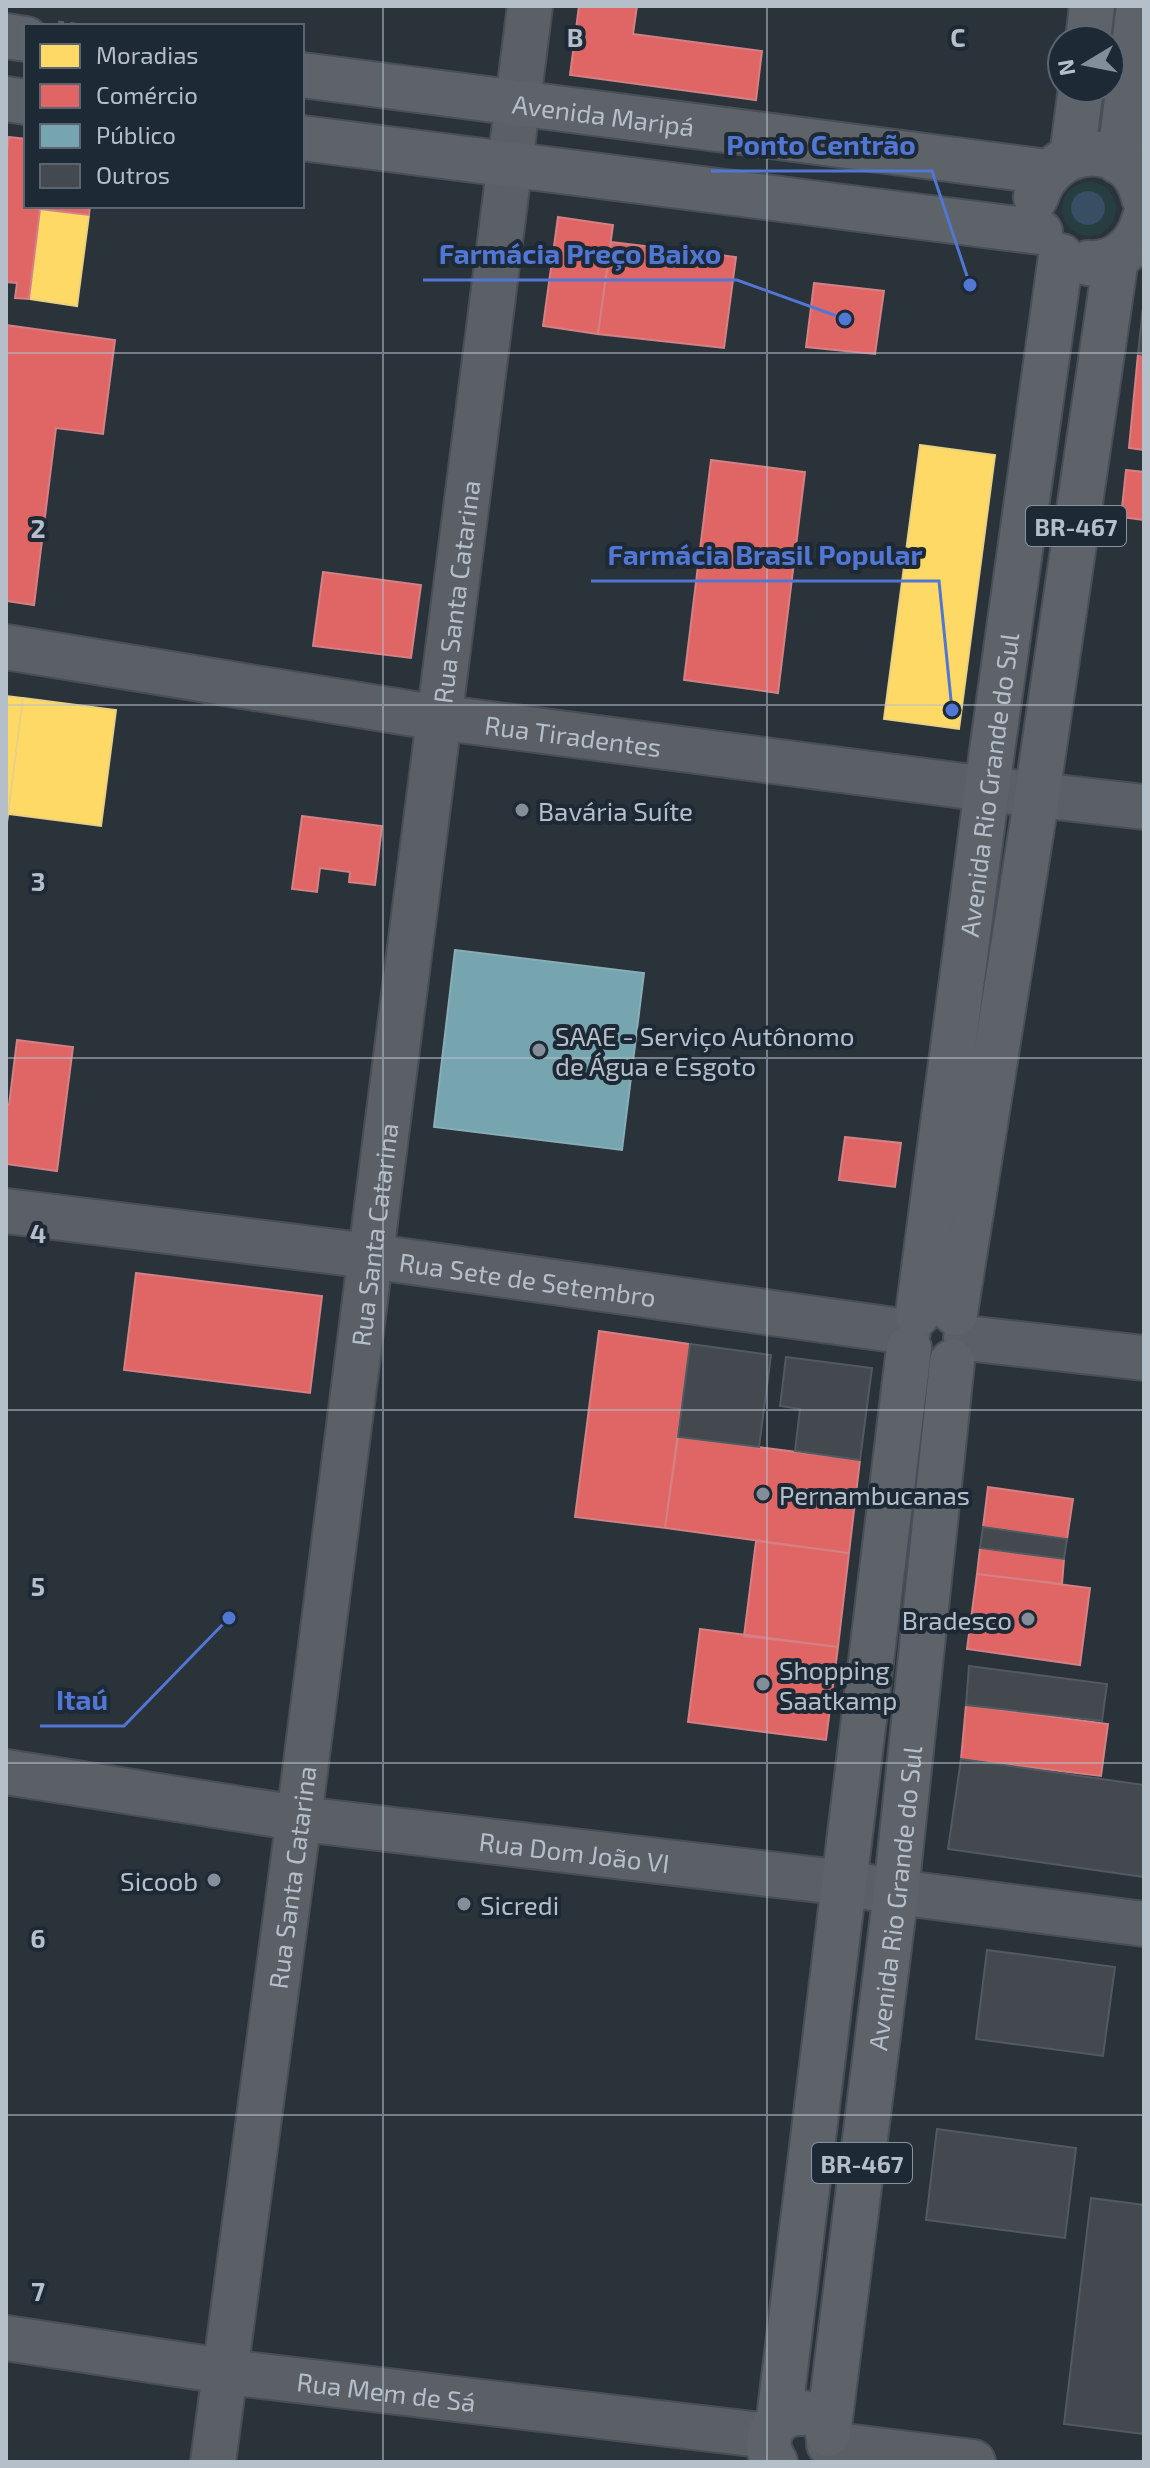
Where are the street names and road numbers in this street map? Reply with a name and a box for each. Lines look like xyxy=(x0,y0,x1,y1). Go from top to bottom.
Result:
street label: Avenida Maripá xyxy=(511,87,696,141)
street label: Rua Santa Catarina xyxy=(426,478,485,705)
road number: BR-467 xyxy=(1026,506,1126,546)
street label: Avenida Rio Grande do Sul xyxy=(952,630,1024,938)
street label: Rua Tiradentes xyxy=(483,708,663,762)
street label: Rua Santa Catarina xyxy=(344,1121,403,1348)
street label: Rua Sete de Setembro xyxy=(397,1245,658,1312)
street label: Avenida Rio Grande do Sul xyxy=(861,1744,927,2052)
street label: Rua Santa Catarina xyxy=(261,1764,321,1991)
street label: Rua Dom João VI xyxy=(477,1825,671,1878)
road number: BR-467 xyxy=(812,2143,912,2183)
street label: Rua Mem de Sá xyxy=(295,2365,477,2417)

